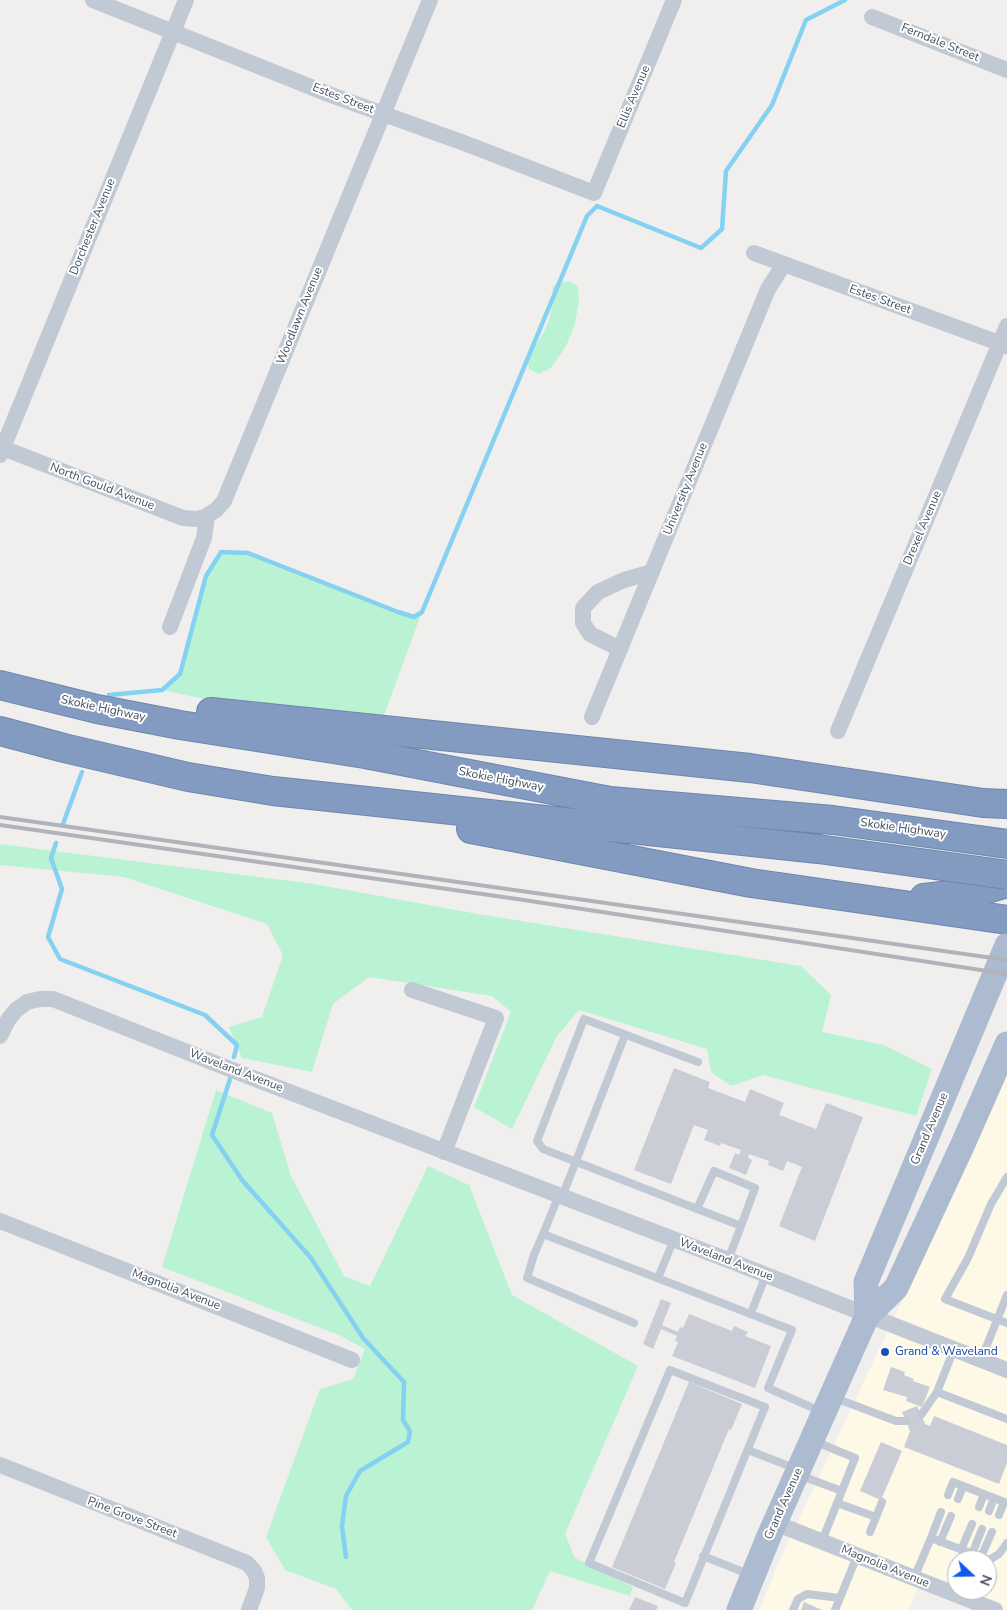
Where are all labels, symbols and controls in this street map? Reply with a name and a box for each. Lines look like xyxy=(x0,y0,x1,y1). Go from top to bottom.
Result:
street label: Ferndale Street xyxy=(899,21,981,65)
street label: Ellis Avenue xyxy=(614,64,654,130)
street label: Estes Street xyxy=(310,81,376,117)
street label: Dorchester Avenue xyxy=(67,177,119,277)
street label: Woodlawn Avenue xyxy=(274,265,326,367)
street label: Estes Street xyxy=(847,282,913,318)
street label: University Avenue xyxy=(661,441,711,537)
street label: North Gould Avenue xyxy=(48,460,156,514)
street label: Drexel Avenue xyxy=(901,489,945,567)
street label: Skokie Highway xyxy=(59,693,147,725)
street label: Skokie Highway xyxy=(457,765,545,795)
street label: Skokie Highway xyxy=(859,816,947,842)
street label: Waveland Avenue xyxy=(187,1047,285,1095)
street label: Grand Avenue xyxy=(908,1091,952,1167)
street label: Waveland Avenue xyxy=(677,1236,775,1284)
street label: Magnolia Avenue xyxy=(130,1266,222,1314)
place label: Grand & Waveland xyxy=(895,1345,998,1359)
marker: Grand & Waveland xyxy=(879,1346,891,1358)
street label: Grand Avenue xyxy=(762,1466,806,1542)
street label: Pine Grove Street xyxy=(85,1494,179,1542)
street label: Magnolia Avenue xyxy=(839,1543,931,1591)
north arrow xyxy=(947,1550,997,1600)
text: N xyxy=(975,1572,996,1588)

